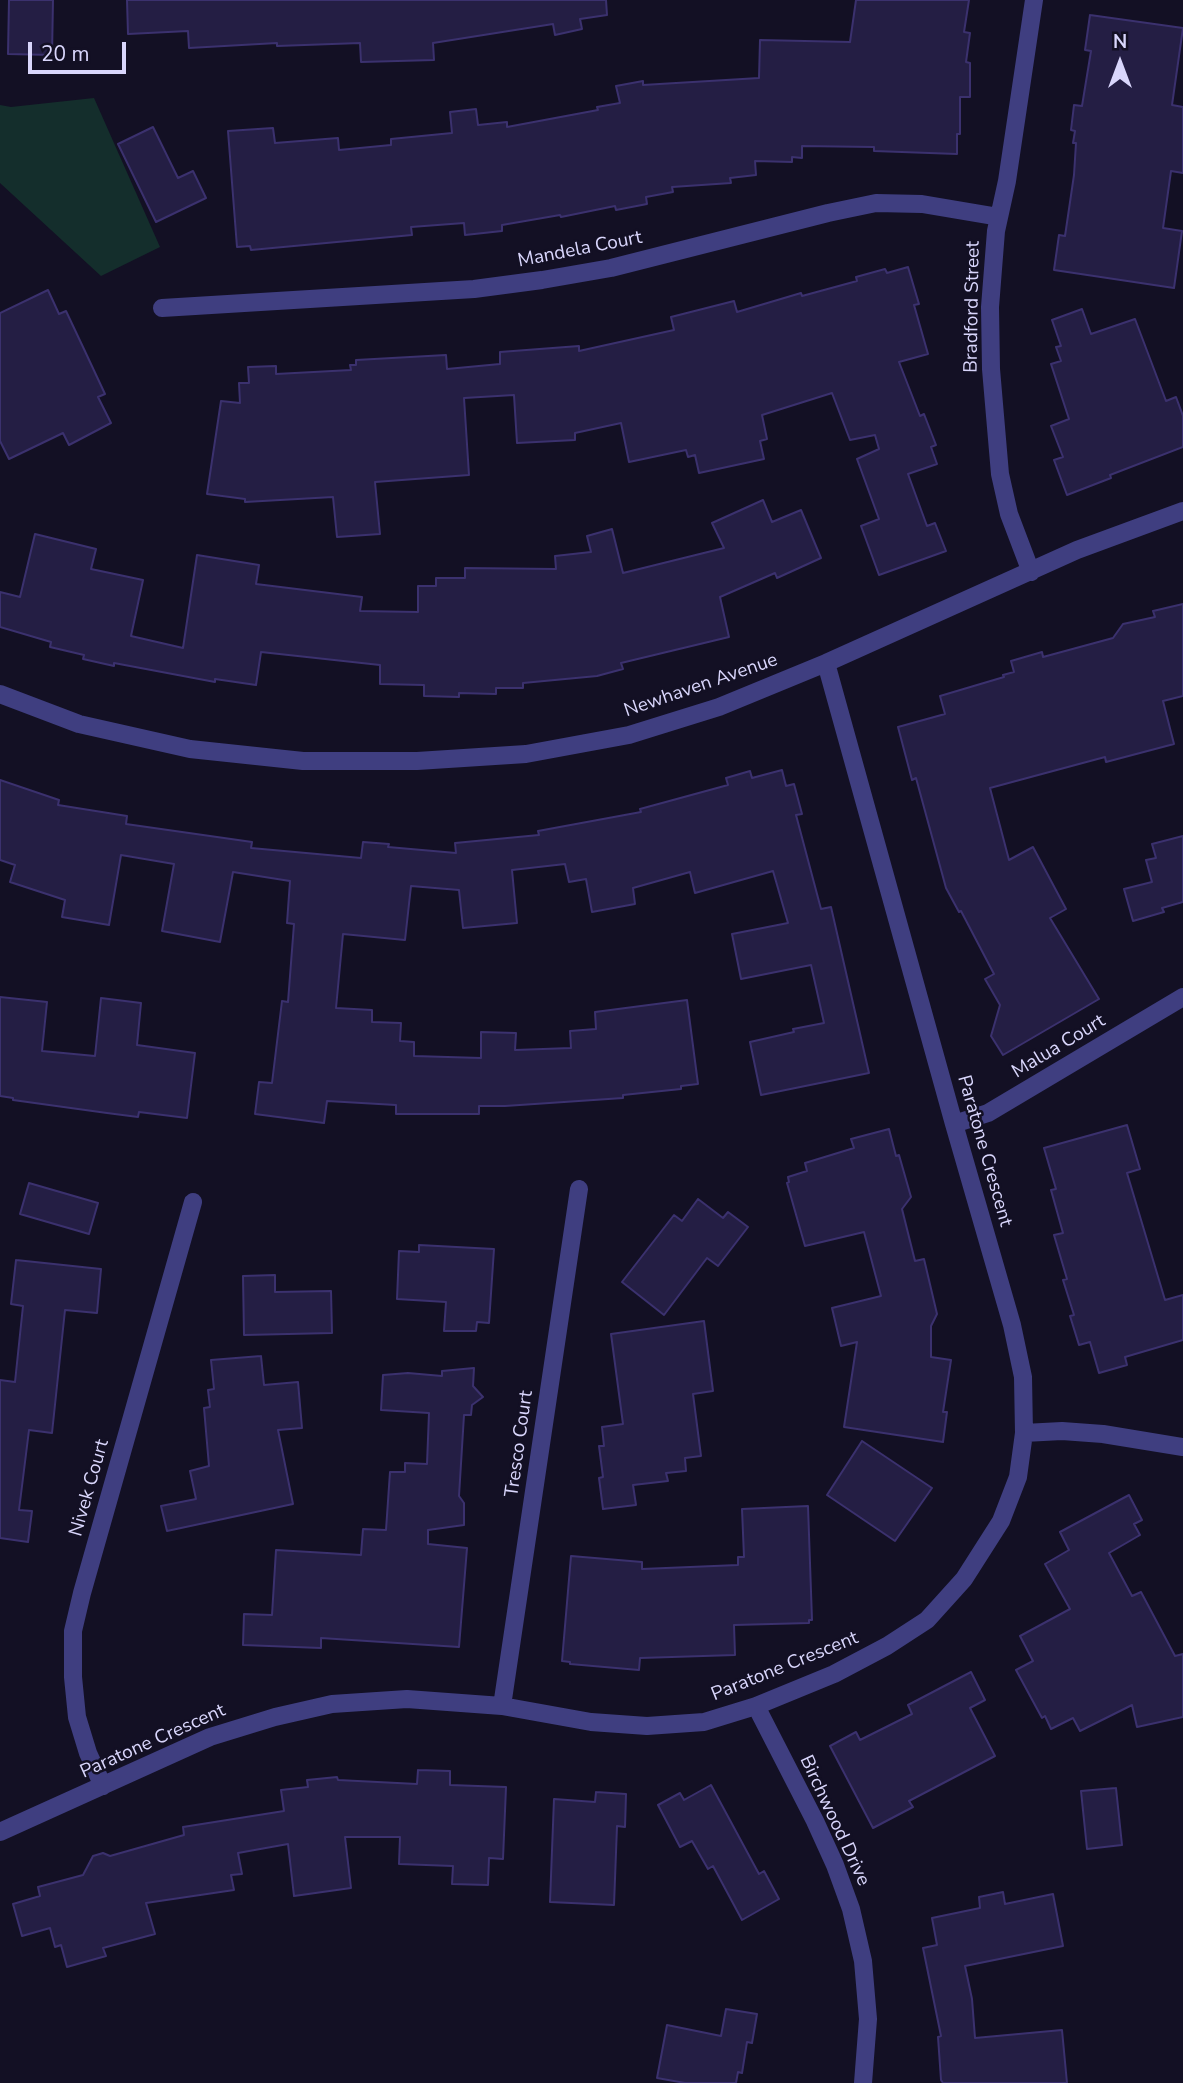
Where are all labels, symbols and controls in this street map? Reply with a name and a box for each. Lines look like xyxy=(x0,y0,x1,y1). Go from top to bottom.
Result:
scale bar xyxy=(32,28,130,72)
north arrow xyxy=(1085,28,1155,98)
text: N xyxy=(1113,29,1127,55)
text: 20 m xyxy=(41,40,90,68)
street label: Mandela Court xyxy=(516,227,644,273)
street label: Bradford Street xyxy=(960,241,986,373)
street label: Newhaven Avenue xyxy=(621,649,781,723)
street label: Malua Court xyxy=(1008,1010,1110,1084)
street label: Paratone Crescent xyxy=(952,1073,1016,1229)
street label: Tresco Court xyxy=(501,1389,539,1499)
street label: Nivek Court xyxy=(65,1437,115,1539)
street label: Paratone Crescent xyxy=(708,1627,862,1707)
street label: Paratone Crescent xyxy=(77,1700,229,1784)
street label: Birchwood Drive xyxy=(794,1752,874,1890)

